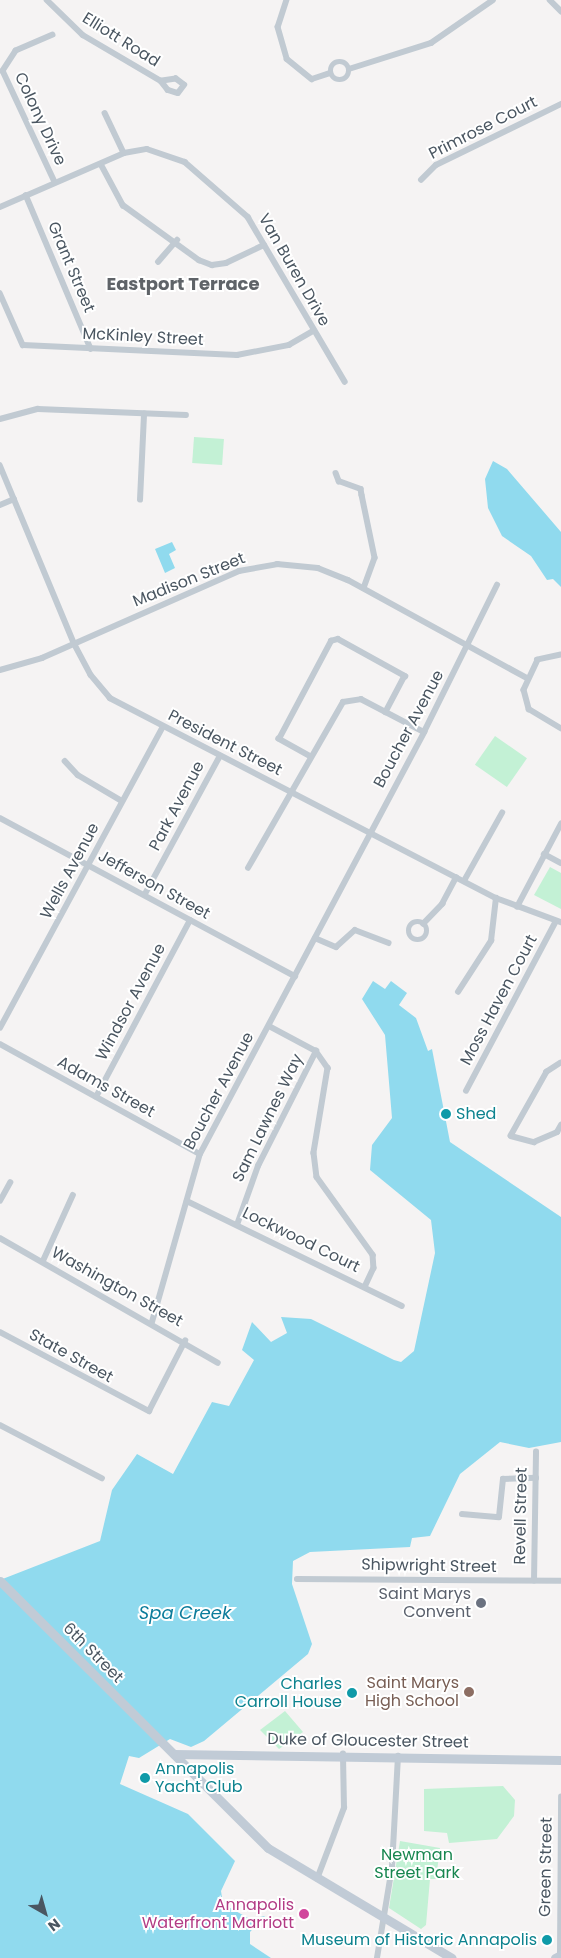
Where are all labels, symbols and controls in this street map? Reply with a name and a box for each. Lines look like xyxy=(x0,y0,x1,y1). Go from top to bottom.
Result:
street label: Elliott Road xyxy=(79,9,163,71)
street label: Colony Drive xyxy=(10,69,70,169)
street label: Primrose Court xyxy=(426,92,540,164)
street label: Van Buren Drive xyxy=(254,210,334,330)
street label: Grant Street xyxy=(43,219,99,315)
district label: Eastport Terrace xyxy=(106,273,260,295)
street label: McKinley Street xyxy=(82,324,204,350)
street label: Madison Street xyxy=(130,549,248,611)
street label: Boucher Avenue xyxy=(370,667,448,791)
street label: President Street xyxy=(165,706,285,780)
street label: Park Avenue xyxy=(145,758,209,854)
street label: Wells Avenue xyxy=(37,820,103,922)
street label: Jefferson Street xyxy=(95,846,213,924)
street label: Moss Haven Court xyxy=(457,932,541,1068)
street label: Windsor Avenue xyxy=(92,940,170,1064)
street label: Boucher Avenue xyxy=(180,1029,258,1153)
street label: Sam Lawnes Way xyxy=(229,1051,307,1185)
street label: Adams Street xyxy=(54,1052,158,1122)
place label: Shed xyxy=(456,1104,496,1124)
marker: Shed xyxy=(440,1108,452,1120)
street label: Lockwood Court xyxy=(239,1203,363,1277)
street label: Washington Street xyxy=(48,1243,186,1331)
street label: State Street xyxy=(26,1325,116,1387)
street label: Revell Street xyxy=(511,1467,531,1565)
street label: Shipwright Street xyxy=(361,1555,497,1577)
place label: Saint Marys Convent xyxy=(379,1584,471,1622)
marker: Saint Marys Convent xyxy=(475,1597,487,1609)
water label: Spa Creek xyxy=(139,1602,231,1624)
street label: 6th Street xyxy=(59,1619,127,1687)
place label: Saint Marys High School xyxy=(365,1673,459,1711)
place label: Charles Carroll House xyxy=(235,1674,342,1712)
marker: Saint Marys High School xyxy=(463,1686,475,1698)
marker: Charles Carroll House xyxy=(346,1687,358,1699)
street label: Duke of Gloucester Street xyxy=(267,1730,469,1752)
place label: Annapolis Yacht Club xyxy=(155,1759,243,1797)
marker: Annapolis Yacht Club xyxy=(139,1772,151,1784)
street label: Green Street xyxy=(536,1817,556,1917)
park label: Newman Street Park xyxy=(374,1845,460,1883)
north arrow xyxy=(20,1888,70,1938)
place label: Annapolis Waterfront Marriott xyxy=(142,1895,294,1933)
marker: Annapolis Waterfront Marriott xyxy=(298,1908,310,1920)
text: N xyxy=(44,1914,65,1936)
place label: Museum of Historic Annapolis xyxy=(301,1930,537,1950)
marker: Museum of Historic Annapolis xyxy=(541,1934,553,1946)

